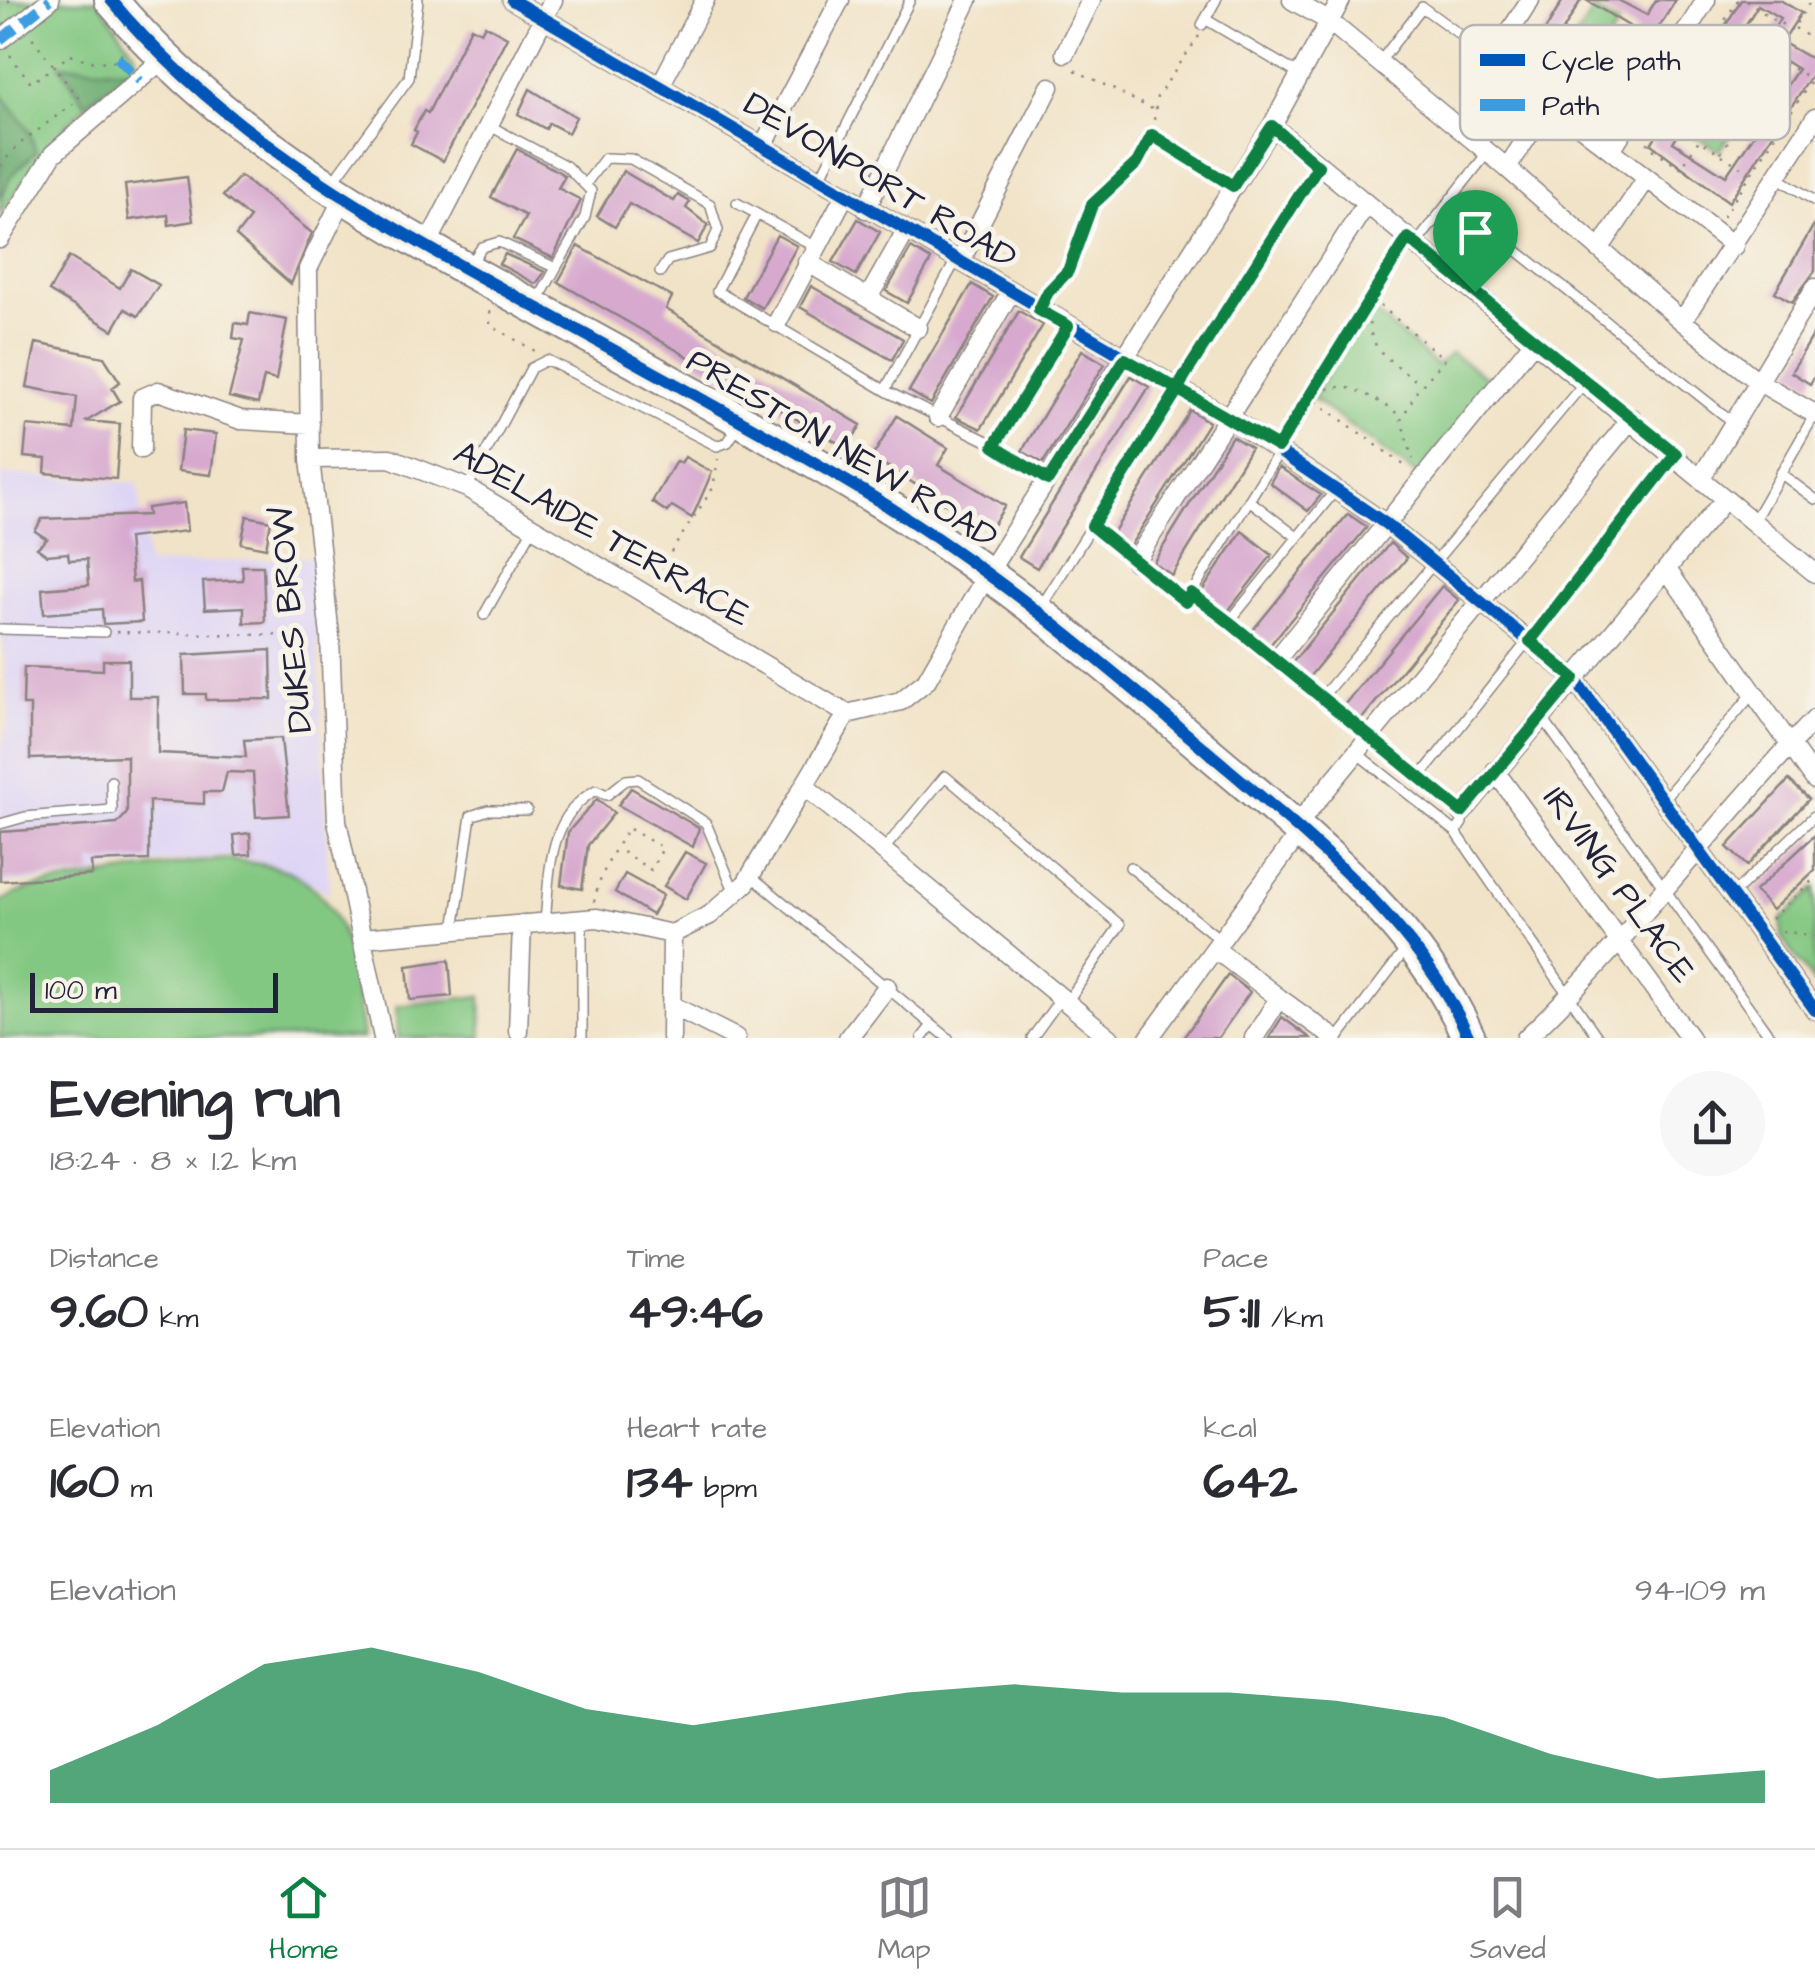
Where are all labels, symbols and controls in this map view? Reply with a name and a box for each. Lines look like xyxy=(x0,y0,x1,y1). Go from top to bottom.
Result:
legend xyxy=(1460,25,1790,140)
text: Cycle path xyxy=(1542,42,1681,83)
street label: DEVONPORT ROAD xyxy=(734,80,1026,282)
text: Path xyxy=(1542,87,1599,126)
pin xyxy=(1433,190,1518,293)
icon: arrive xyxy=(1448,205,1503,260)
street label: PRESTON NEW ROAD xyxy=(677,337,1007,561)
street label: ADELAIDE TERRACE xyxy=(444,429,760,639)
street label: DUKES BROW xyxy=(257,505,325,735)
street label: IRVING PLACE xyxy=(1531,777,1707,994)
scale bar xyxy=(30,968,278,1013)
text: 100 m xyxy=(45,971,117,1010)
text: Evening run xyxy=(50,1062,340,1138)
button: share xyxy=(1660,1071,1765,1176)
text: 18:24 · 8 × 1.2 km xyxy=(50,1138,296,1183)
text: Distance xyxy=(50,1239,159,1278)
text: Time xyxy=(627,1239,685,1278)
text: Pace xyxy=(1203,1239,1268,1278)
text: 9.60 xyxy=(50,1278,148,1347)
text: 49:46 xyxy=(627,1278,763,1347)
text: 5:11 xyxy=(1203,1278,1260,1347)
text: km xyxy=(148,1299,199,1338)
text: /km xyxy=(1260,1299,1323,1338)
text: Elevation xyxy=(50,1409,160,1448)
text: Heart rate xyxy=(627,1409,767,1448)
text: kcal xyxy=(1203,1409,1257,1448)
text: 160 xyxy=(50,1448,119,1517)
text: 134 xyxy=(627,1448,693,1517)
text: 642 xyxy=(1203,1448,1297,1517)
text: m xyxy=(119,1469,152,1508)
text: bpm xyxy=(693,1469,757,1508)
text: Elevation xyxy=(50,1568,176,1613)
text: 94–109 m xyxy=(1635,1568,1765,1613)
tab: Home xyxy=(269,1870,339,1969)
tab: Map xyxy=(877,1870,932,1969)
tab: Saved xyxy=(1470,1870,1546,1969)

